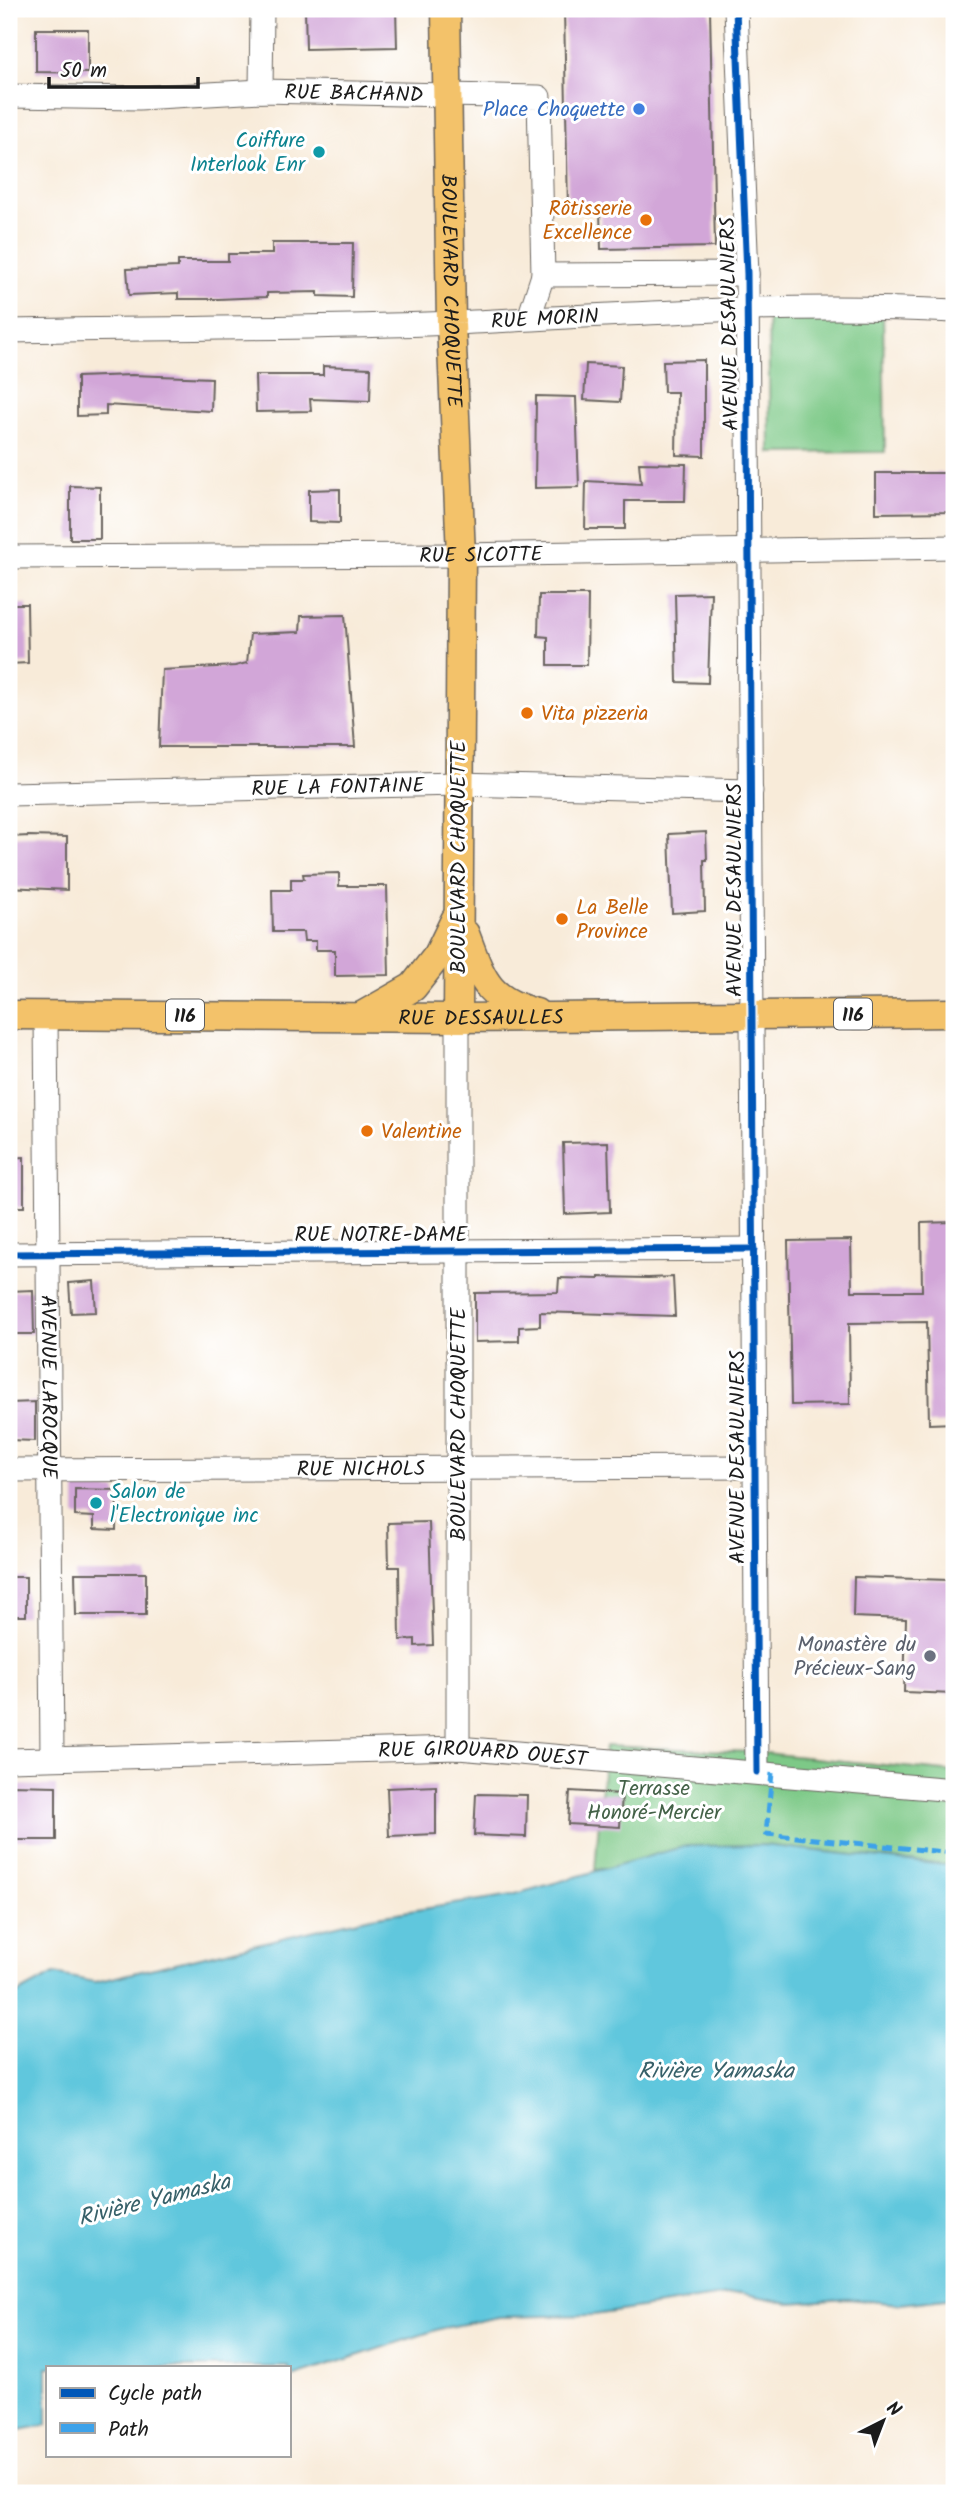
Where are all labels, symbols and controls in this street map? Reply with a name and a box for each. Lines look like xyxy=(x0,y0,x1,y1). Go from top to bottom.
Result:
scale bar xyxy=(49,46,198,90)
text: 50 m xyxy=(60,55,107,88)
street label: RUE BACHAND xyxy=(284,77,424,112)
place label: Place Choquette xyxy=(483,94,626,127)
marker: Place Choquette xyxy=(631,101,647,117)
place label: Coiffure Interlook Enr xyxy=(190,125,306,182)
marker: Coiffure Interlook Enr xyxy=(311,144,327,160)
street label: BOULEVARD CHOQUETTE xyxy=(431,174,470,409)
place label: Rôtisserie Excellence xyxy=(542,193,633,250)
marker: Rôtisserie Excellence xyxy=(638,212,654,228)
street label: AVENUE DESAULNIERS xyxy=(712,217,749,431)
street label: RUE MORIN xyxy=(490,300,600,339)
street label: RUE SICOTTE xyxy=(419,539,544,573)
place label: Vita pizzeria xyxy=(541,698,648,731)
marker: Vita pizzeria xyxy=(519,705,535,721)
street label: BOULEVARD CHOQUETTE xyxy=(443,740,476,974)
street label: RUE LA FONTAINE xyxy=(251,770,426,807)
street label: AVENUE DESAULNIERS xyxy=(719,783,752,997)
place label: La Belle Province xyxy=(576,892,649,949)
marker: La Belle Province xyxy=(554,911,570,927)
road number: 116 xyxy=(834,998,872,1030)
road number: 116 xyxy=(166,1000,204,1030)
street label: RUE DESSAULLES xyxy=(398,1002,564,1036)
place label: Valentine xyxy=(381,1116,462,1149)
marker: Valentine xyxy=(359,1123,375,1139)
street label: RUE NOTRE-DAME xyxy=(294,1219,468,1252)
street label: AVENUE LAROCQUE xyxy=(30,1295,65,1480)
street label: BOULEVARD CHOQUETTE xyxy=(443,1307,476,1541)
street label: AVENUE DESAULNIERS xyxy=(722,1350,755,1564)
street label: RUE NICHOLS xyxy=(297,1453,425,1487)
place label: Salon de l'Electronique inc xyxy=(110,1476,259,1533)
marker: Salon de l'Electronique inc xyxy=(88,1495,104,1511)
place label: Monastère du Précieux-Sang xyxy=(794,1629,916,1686)
marker: Monastère du Précieux-Sang xyxy=(922,1648,938,1664)
street label: RUE GIROUARD OUEST xyxy=(378,1733,590,1777)
park label: Terrasse Honoré-Mercier xyxy=(587,1773,722,1830)
water label: Rivière Yamaska xyxy=(638,2054,796,2090)
water label: Rivière Yamaska xyxy=(75,2164,237,2237)
legend xyxy=(46,2366,290,2456)
text: Cycle path xyxy=(108,2378,202,2411)
north arrow xyxy=(848,2386,918,2456)
text: N xyxy=(879,2395,908,2425)
text: Path xyxy=(108,2414,149,2447)

